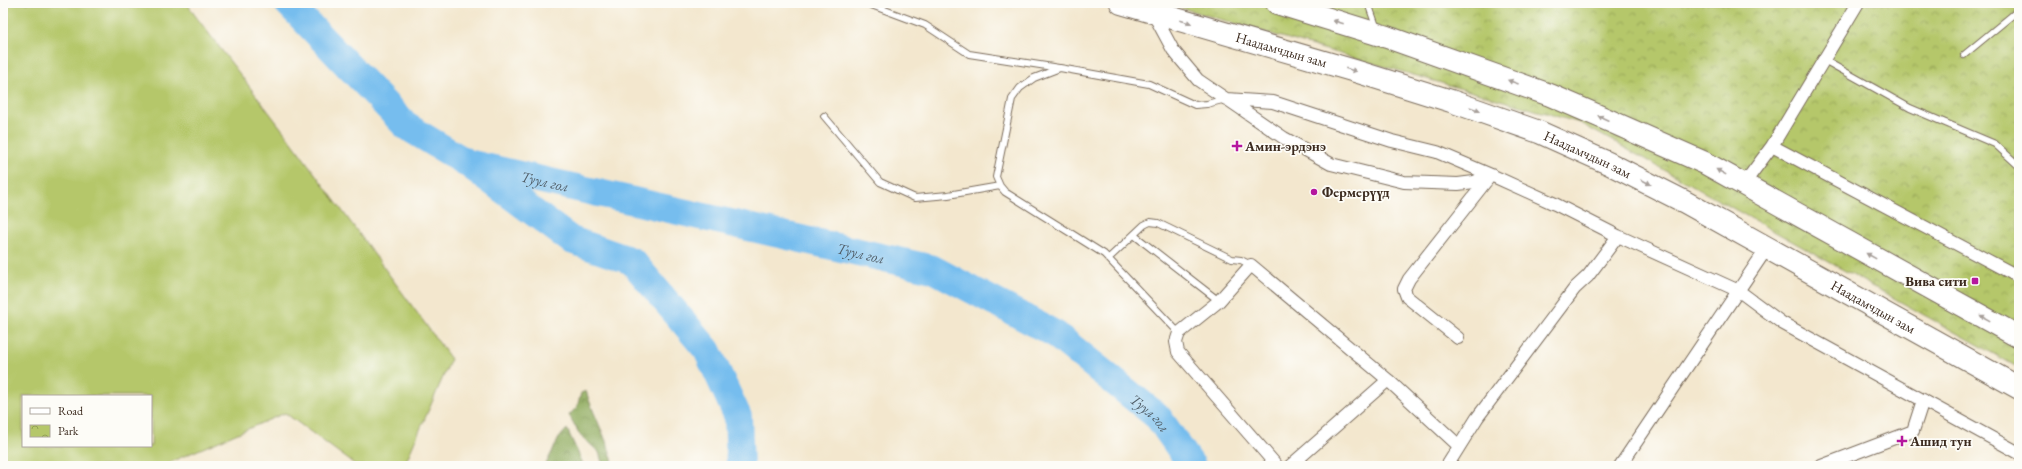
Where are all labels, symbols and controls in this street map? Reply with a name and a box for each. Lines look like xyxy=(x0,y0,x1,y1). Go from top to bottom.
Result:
one-way arrow xyxy=(1331,18,1343,24)
one-way arrow xyxy=(1180,19,1192,25)
street label: Наадамчдын зам xyxy=(1234,28,1329,71)
one-way arrow xyxy=(1345,67,1357,73)
one-way arrow xyxy=(1507,79,1519,85)
one-way arrow xyxy=(1469,107,1481,113)
one-way arrow xyxy=(1596,114,1608,120)
street label: Наадамчдын зам xyxy=(1541,126,1635,182)
place label: Амин-эрдэнэ xyxy=(1244,137,1326,155)
marker: Амин-эрдэнэ xyxy=(1232,141,1242,151)
water label: Туул гол xyxy=(519,166,571,195)
one-way arrow xyxy=(1715,169,1726,176)
one-way arrow xyxy=(1640,179,1651,185)
place label: Фермерүүд xyxy=(1322,183,1390,201)
marker: Фермерүүд xyxy=(1309,187,1319,197)
water label: Туул гол xyxy=(835,238,887,267)
one-way arrow xyxy=(1865,252,1877,259)
place label: Вива сити xyxy=(1905,272,1967,290)
street label: Наадамчдын зам xyxy=(1828,276,1919,338)
marker: Вива сити xyxy=(1970,276,1980,286)
one-way arrow xyxy=(1979,315,1991,322)
water label: Туул гол xyxy=(1127,389,1175,435)
legend xyxy=(22,395,152,447)
text: Road xyxy=(58,403,84,419)
text: Park xyxy=(58,423,79,439)
place label: Ашид тун xyxy=(1909,432,1971,450)
marker: Ашид тун xyxy=(1897,436,1907,446)

